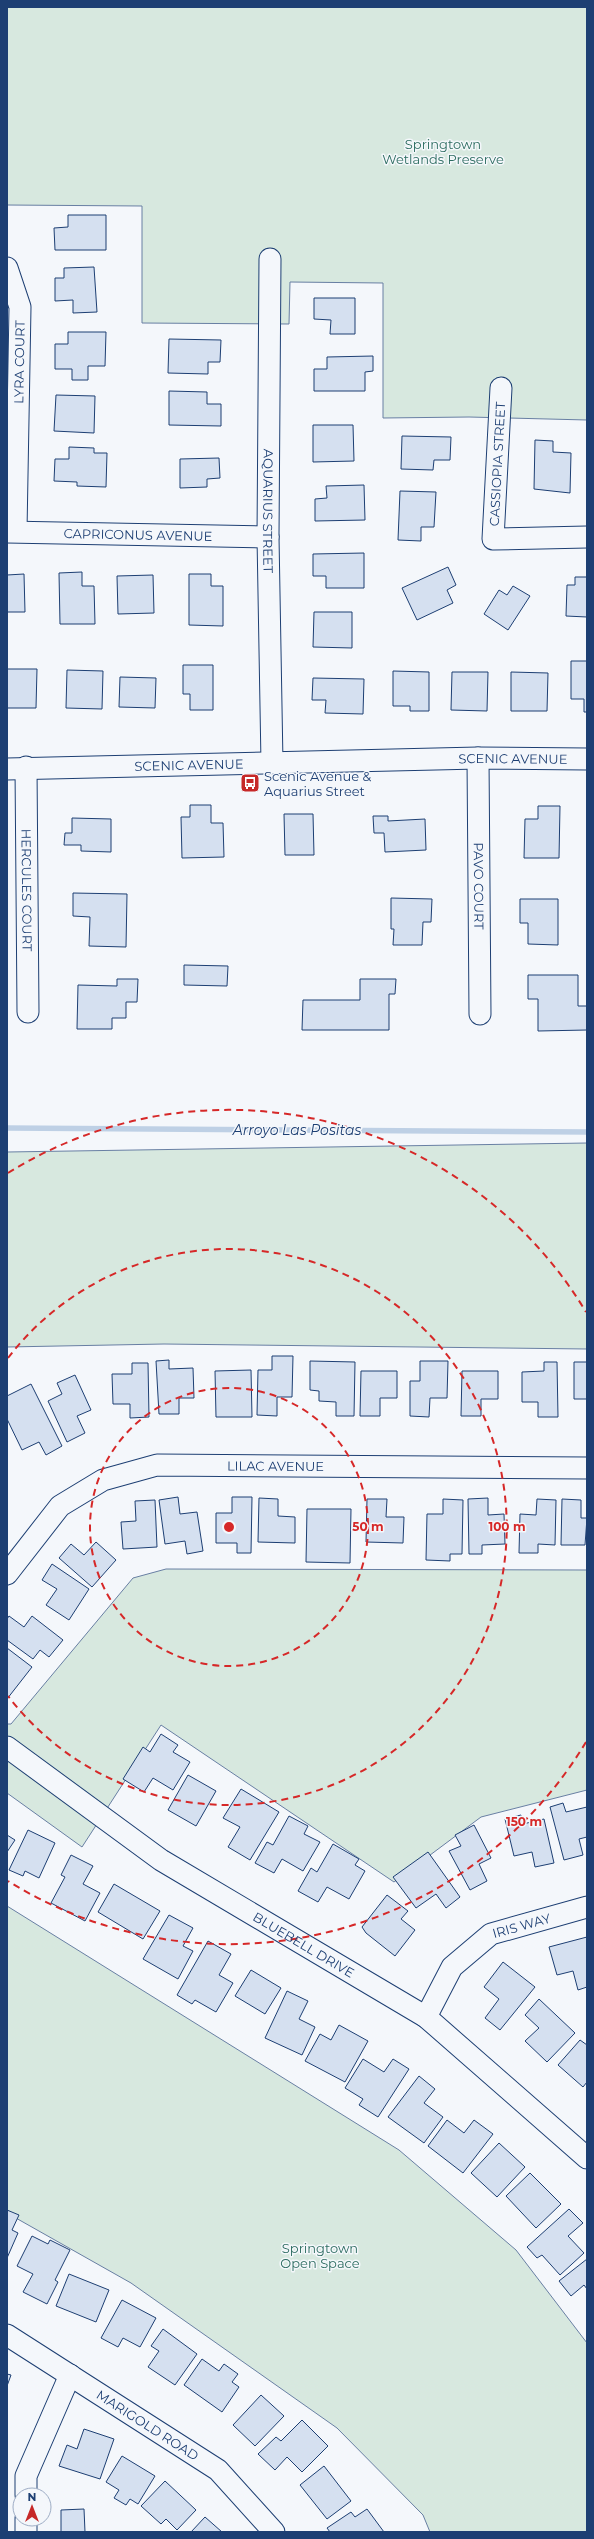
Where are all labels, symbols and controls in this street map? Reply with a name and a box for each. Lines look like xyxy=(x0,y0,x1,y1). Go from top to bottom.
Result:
park label: Springtown Wetlands Preserve xyxy=(382,136,504,167)
street label: LYRA COURT xyxy=(10,320,28,404)
street label: CASSIOPIA STREET xyxy=(486,401,508,527)
street label: AQUARIUS STREET xyxy=(260,449,277,574)
street label: CAPRICONUS AVENUE xyxy=(63,525,213,544)
street label: SCENIC AVENUE xyxy=(458,750,567,767)
street label: SCENIC AVENUE xyxy=(134,755,244,774)
place label: Scenic Avenue & Aquarius Street xyxy=(264,768,372,799)
bus stop icon: Scenic Avenue & Aquarius Street xyxy=(239,772,261,794)
street label: HERCULES COURT xyxy=(19,829,36,952)
street label: PAVO COURT xyxy=(471,842,487,930)
water label: Arroyo Las Positas xyxy=(232,1121,361,1139)
street label: LILAC AVENUE xyxy=(227,1457,324,1474)
text: 50 m xyxy=(352,1519,384,1534)
text: 100 m xyxy=(489,1519,525,1534)
centre of rings xyxy=(222,1520,236,1534)
text: 150 m xyxy=(506,1814,542,1829)
street label: BLUEBELL DRIVE xyxy=(250,1908,357,1981)
street label: IRIS WAY xyxy=(490,1909,553,1941)
park label: Springtown Open Space xyxy=(280,2240,360,2271)
street label: MARIGOLD ROAD xyxy=(94,2386,202,2464)
north arrow xyxy=(12,2487,52,2527)
text: N xyxy=(28,2490,36,2504)

